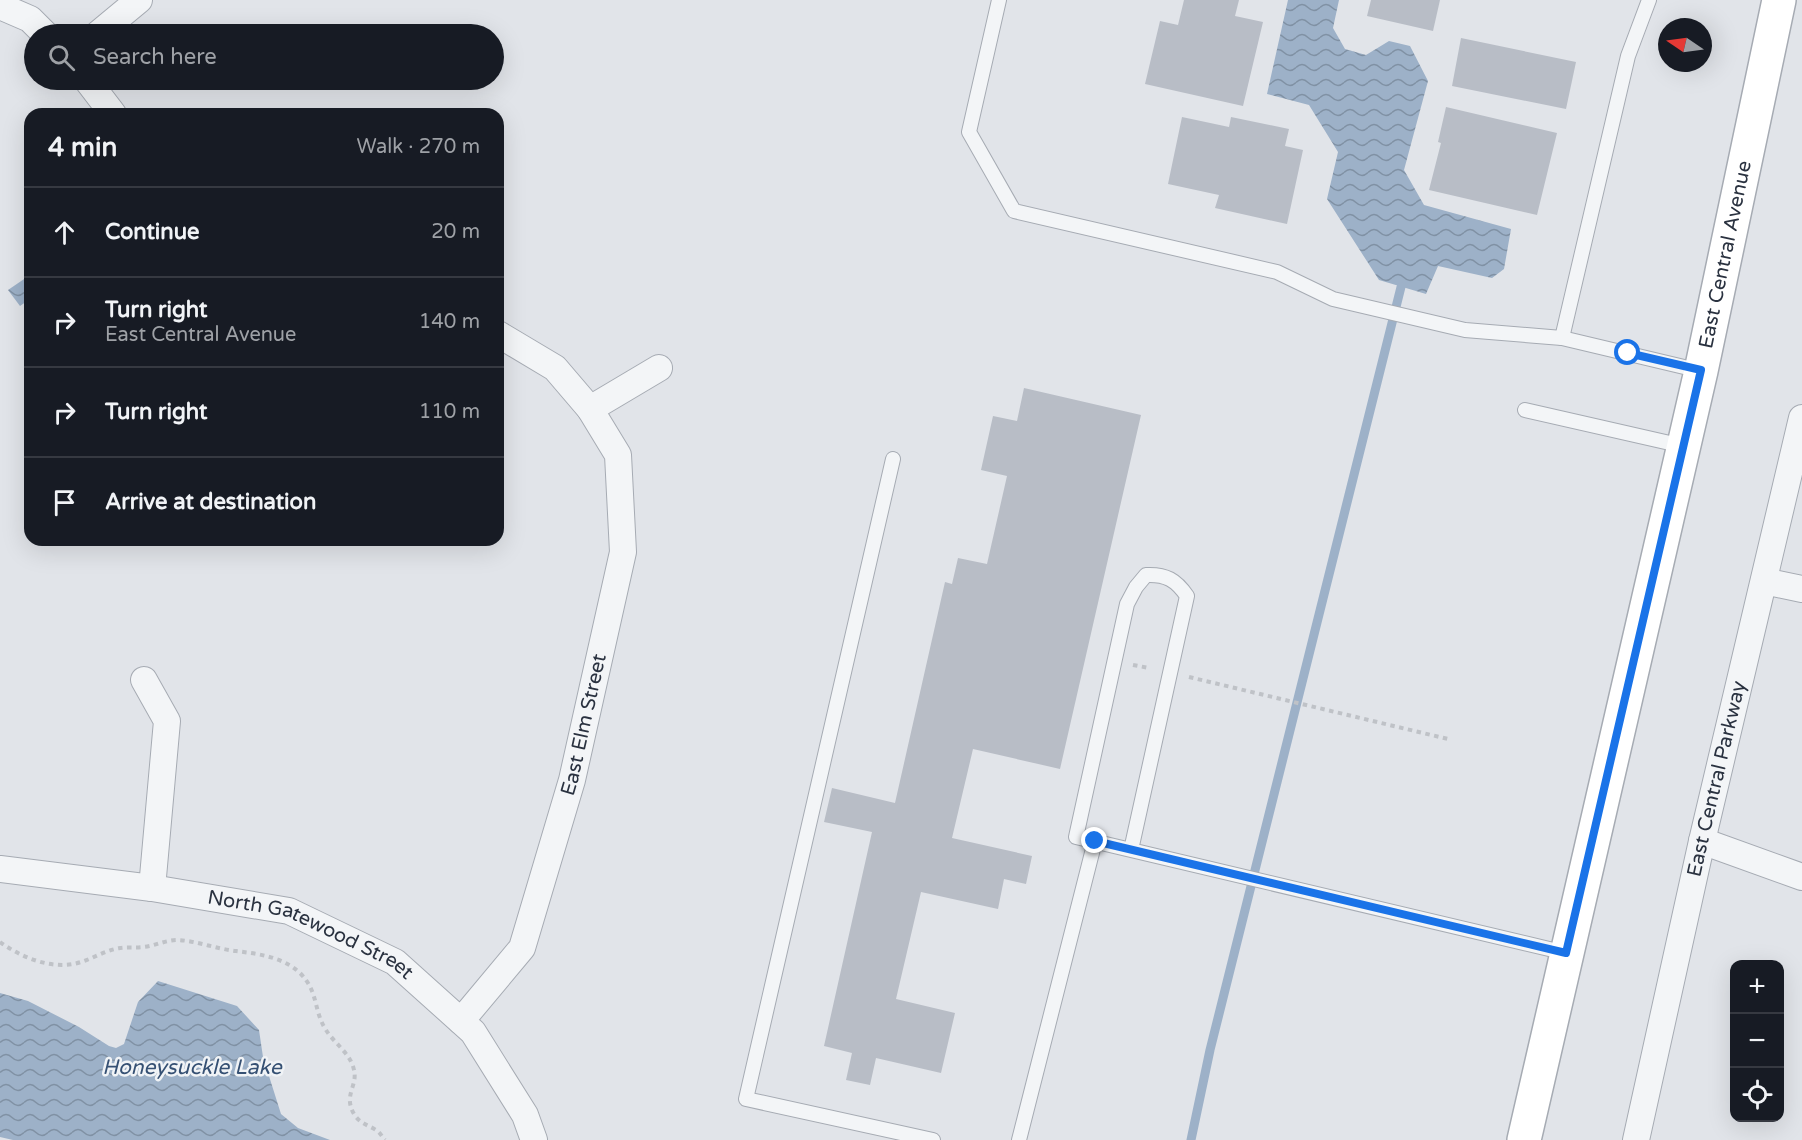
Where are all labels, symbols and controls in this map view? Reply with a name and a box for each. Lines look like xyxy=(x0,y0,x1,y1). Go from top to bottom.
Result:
north arrow xyxy=(1658,18,1712,72)
search box xyxy=(24,24,504,90)
icon: search xyxy=(45,41,78,74)
text: Search here xyxy=(93,44,217,70)
text: 4 min xyxy=(48,132,117,163)
text: Walk · 270 m xyxy=(357,135,480,159)
street label: East Central Avenue xyxy=(1694,158,1757,351)
icon: ahead xyxy=(48,216,81,249)
text: Continue xyxy=(105,219,200,245)
text: 20 m xyxy=(431,220,480,244)
text: Turn right xyxy=(105,297,207,323)
icon: right xyxy=(48,306,81,339)
text: 140 m xyxy=(419,310,480,334)
text: East Central Avenue xyxy=(105,323,296,347)
route start xyxy=(1614,339,1640,365)
icon: right xyxy=(48,396,81,429)
text: Turn right xyxy=(105,399,207,425)
text: 110 m xyxy=(419,400,480,424)
icon: arrive xyxy=(48,486,81,519)
text: Arrive at destination xyxy=(105,489,316,515)
street label: East Elm Street xyxy=(556,651,612,799)
street label: East Central Parkway xyxy=(1682,679,1751,879)
route end xyxy=(1081,827,1107,853)
street label: North Gatewood Street xyxy=(206,886,419,985)
map controls xyxy=(1730,960,1784,1122)
button: + xyxy=(1730,960,1784,1014)
button: − xyxy=(1730,1014,1784,1068)
water label: Honeysuckle Lake xyxy=(102,1055,283,1080)
button: locate xyxy=(1730,1068,1784,1122)

